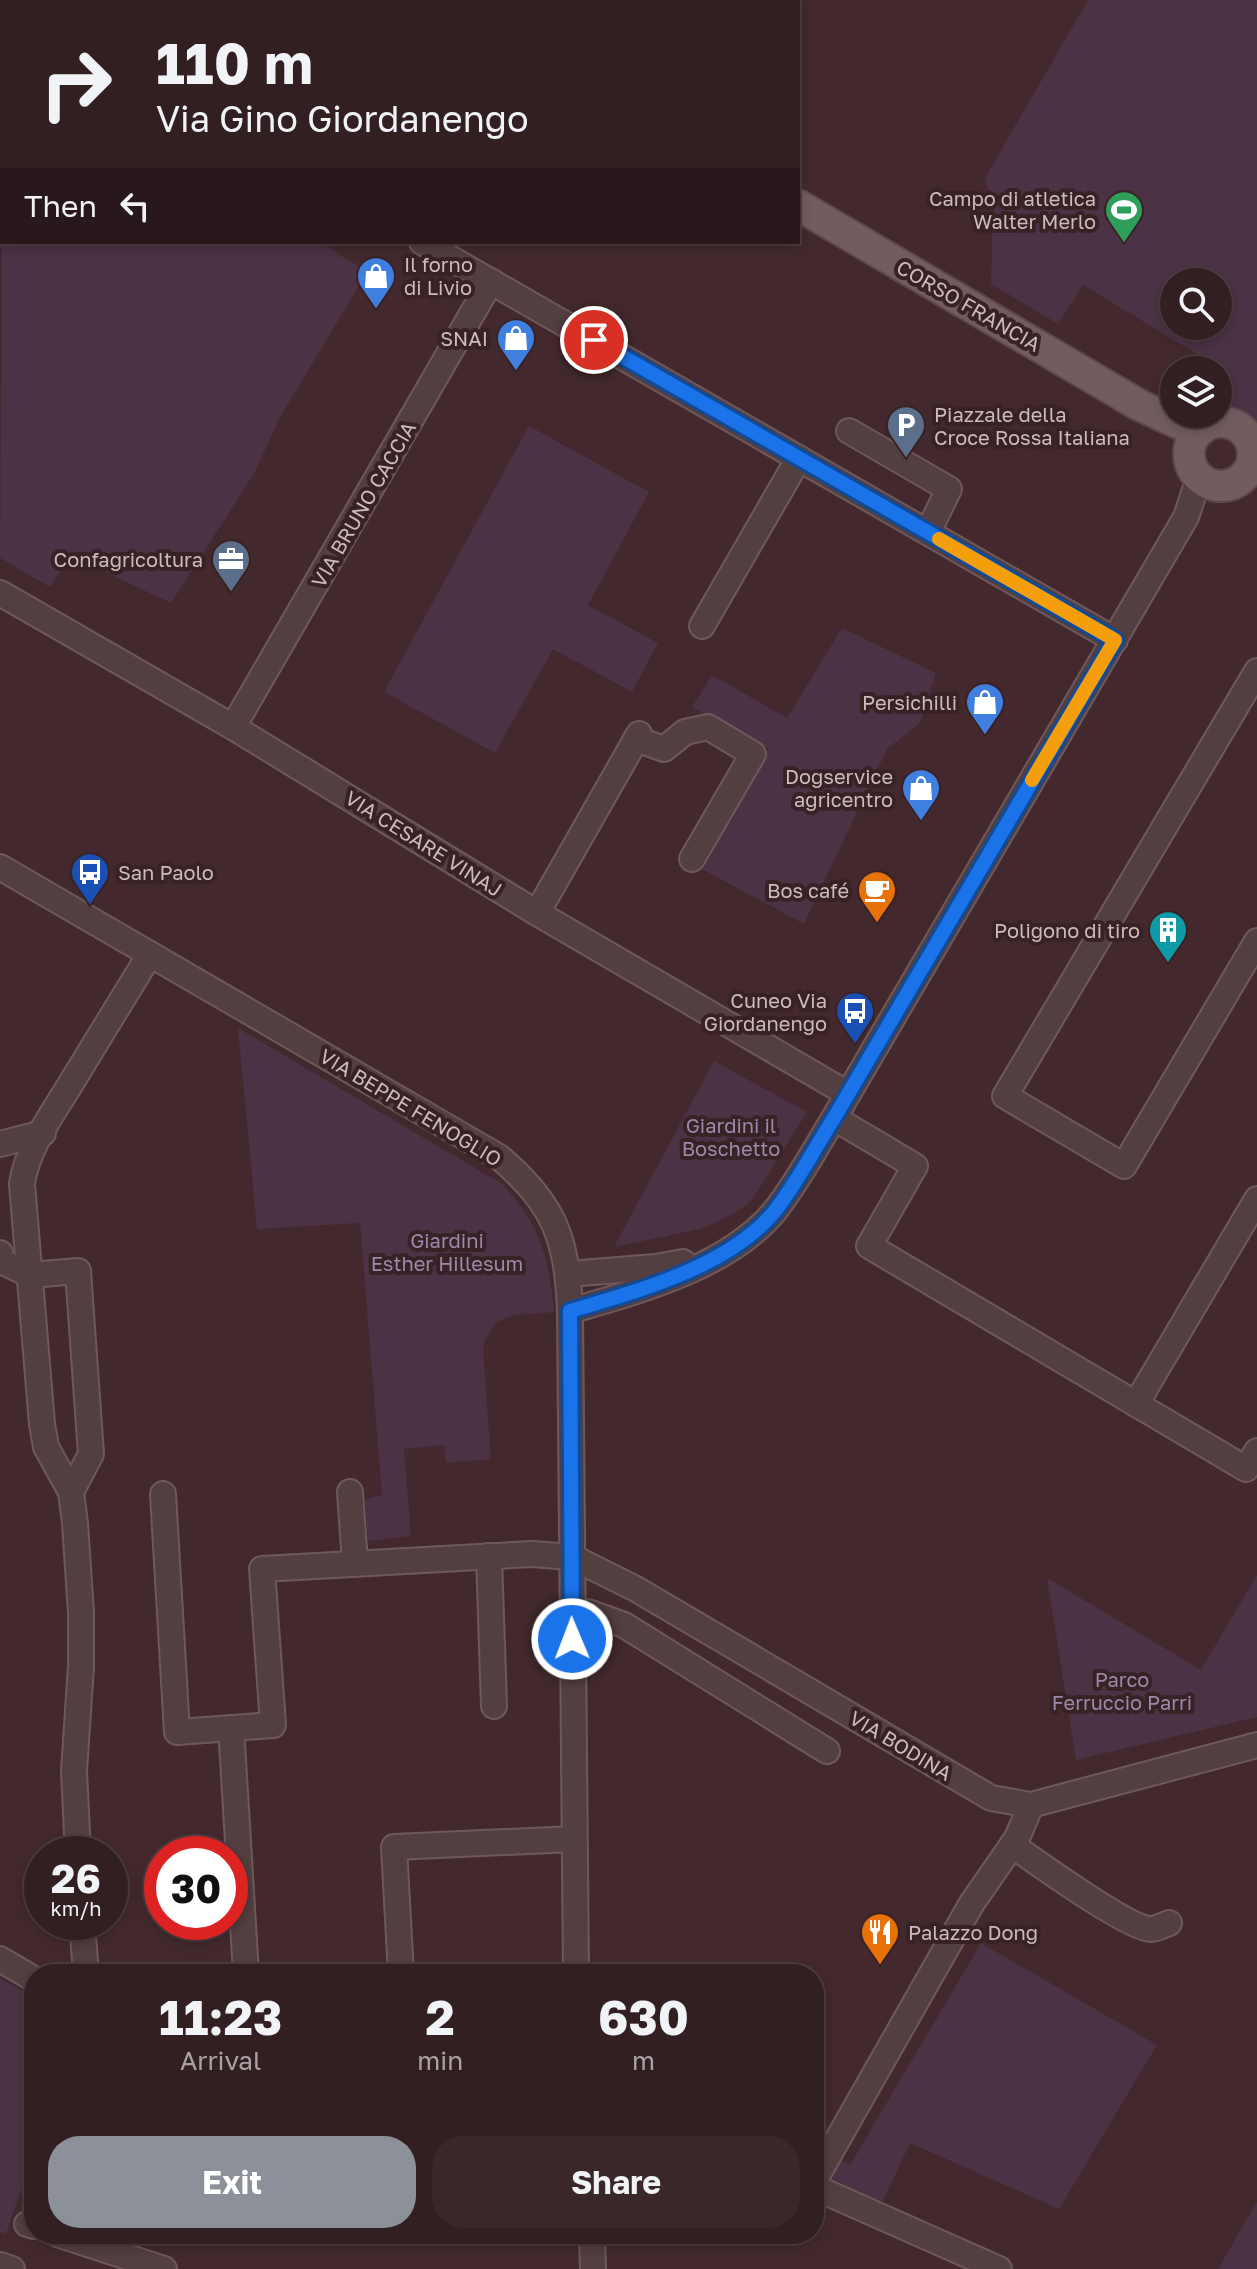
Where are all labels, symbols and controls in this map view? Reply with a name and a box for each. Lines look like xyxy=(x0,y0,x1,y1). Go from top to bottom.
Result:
text: 110 m xyxy=(156,29,313,96)
icon: right xyxy=(24,32,128,136)
text: Via Gino Giordanengo xyxy=(156,97,529,140)
icon: left xyxy=(113,184,157,228)
place label: Campo di atletica Walter Merlo xyxy=(929,186,1096,233)
text: Then xyxy=(24,188,97,224)
sports icon: Campo di atletica Walter Merlo xyxy=(1103,189,1145,244)
place label: Il forno di Livio xyxy=(404,252,473,299)
street label: CORSO FRANCIA xyxy=(893,254,1045,356)
shop icon: Il forno di Livio xyxy=(355,255,397,310)
map controls xyxy=(1160,268,1232,428)
button: search xyxy=(1160,268,1232,340)
pin xyxy=(560,306,628,374)
shop icon: SNAI xyxy=(495,317,537,372)
icon: arrive xyxy=(572,318,616,362)
place label: SNAI xyxy=(440,326,488,350)
button: layers xyxy=(1160,356,1232,428)
place label: Piazzale della Croce Rossa Italiana xyxy=(934,402,1130,449)
parking icon: Piazzale della Croce Rossa Italiana xyxy=(885,404,927,459)
street label: VIA BRUNO CACCIA xyxy=(306,417,420,591)
office icon: Confagricoltura xyxy=(210,538,252,593)
place label: Confagricoltura xyxy=(54,547,203,571)
shop icon: Persichilli xyxy=(964,681,1006,736)
place label: Persichilli xyxy=(862,690,957,714)
place label: Dogservice agricentro xyxy=(785,764,893,811)
shop icon: Dogservice agricentro xyxy=(900,767,942,822)
street label: VIA CESARE VINAJ xyxy=(341,785,507,901)
bus stop icon: San Paolo xyxy=(69,851,111,906)
place label: San Paolo xyxy=(118,860,214,884)
cafe icon: Bos café xyxy=(856,869,898,924)
place label: Bos café xyxy=(767,878,849,902)
building icon: Poligono di tiro xyxy=(1147,909,1189,964)
place label: Poligono di tiro xyxy=(994,918,1140,942)
place label: Cuneo Via Giordanengo xyxy=(704,988,827,1035)
bus stop icon: Cuneo Via Giordanengo xyxy=(834,990,876,1045)
street label: VIA BEPPE FENOGLIO xyxy=(316,1043,506,1171)
park label: Giardini il Boschetto xyxy=(682,1113,780,1160)
park label: Giardini Esther Hillesum xyxy=(371,1228,523,1275)
position arrow xyxy=(530,1597,614,1681)
park label: Parco Ferruccio Parri xyxy=(1052,1667,1192,1714)
street label: VIA BODINA xyxy=(846,1705,956,1785)
speed limit sign: 30 xyxy=(144,1836,248,1940)
text: 26 xyxy=(51,1854,101,1902)
text: km/h xyxy=(51,1896,101,1920)
restaurant icon: Palazzo Dong xyxy=(859,1911,901,1966)
place label: Palazzo Dong xyxy=(908,1920,1038,1944)
text: 11:23 xyxy=(159,1988,282,2046)
text: 2 xyxy=(426,1988,455,2046)
text: 630 xyxy=(598,1988,689,2046)
text: Arrival xyxy=(180,2045,261,2076)
text: min xyxy=(417,2045,463,2076)
text: m xyxy=(632,2045,655,2076)
button: Exit xyxy=(48,2136,416,2228)
button: Share xyxy=(432,2136,800,2228)

